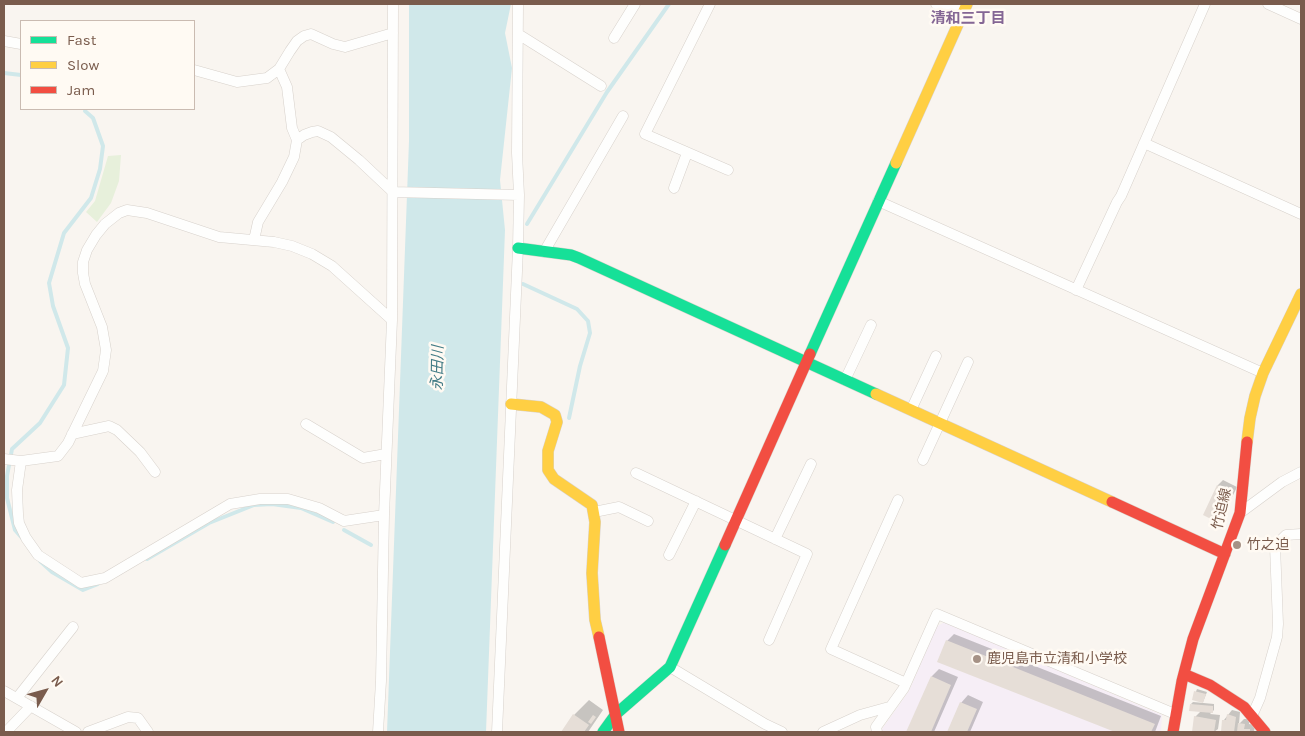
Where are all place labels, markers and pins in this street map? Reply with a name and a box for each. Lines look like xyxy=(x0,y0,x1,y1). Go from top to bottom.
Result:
place label: 竹之迫 xyxy=(1247,537,1289,553)
marker: 竹之迫 xyxy=(1231,539,1243,551)
place label: 鹿児島市立清和小学校 xyxy=(987,651,1127,667)
marker: 鹿児島市立清和小学校 xyxy=(971,653,983,665)

